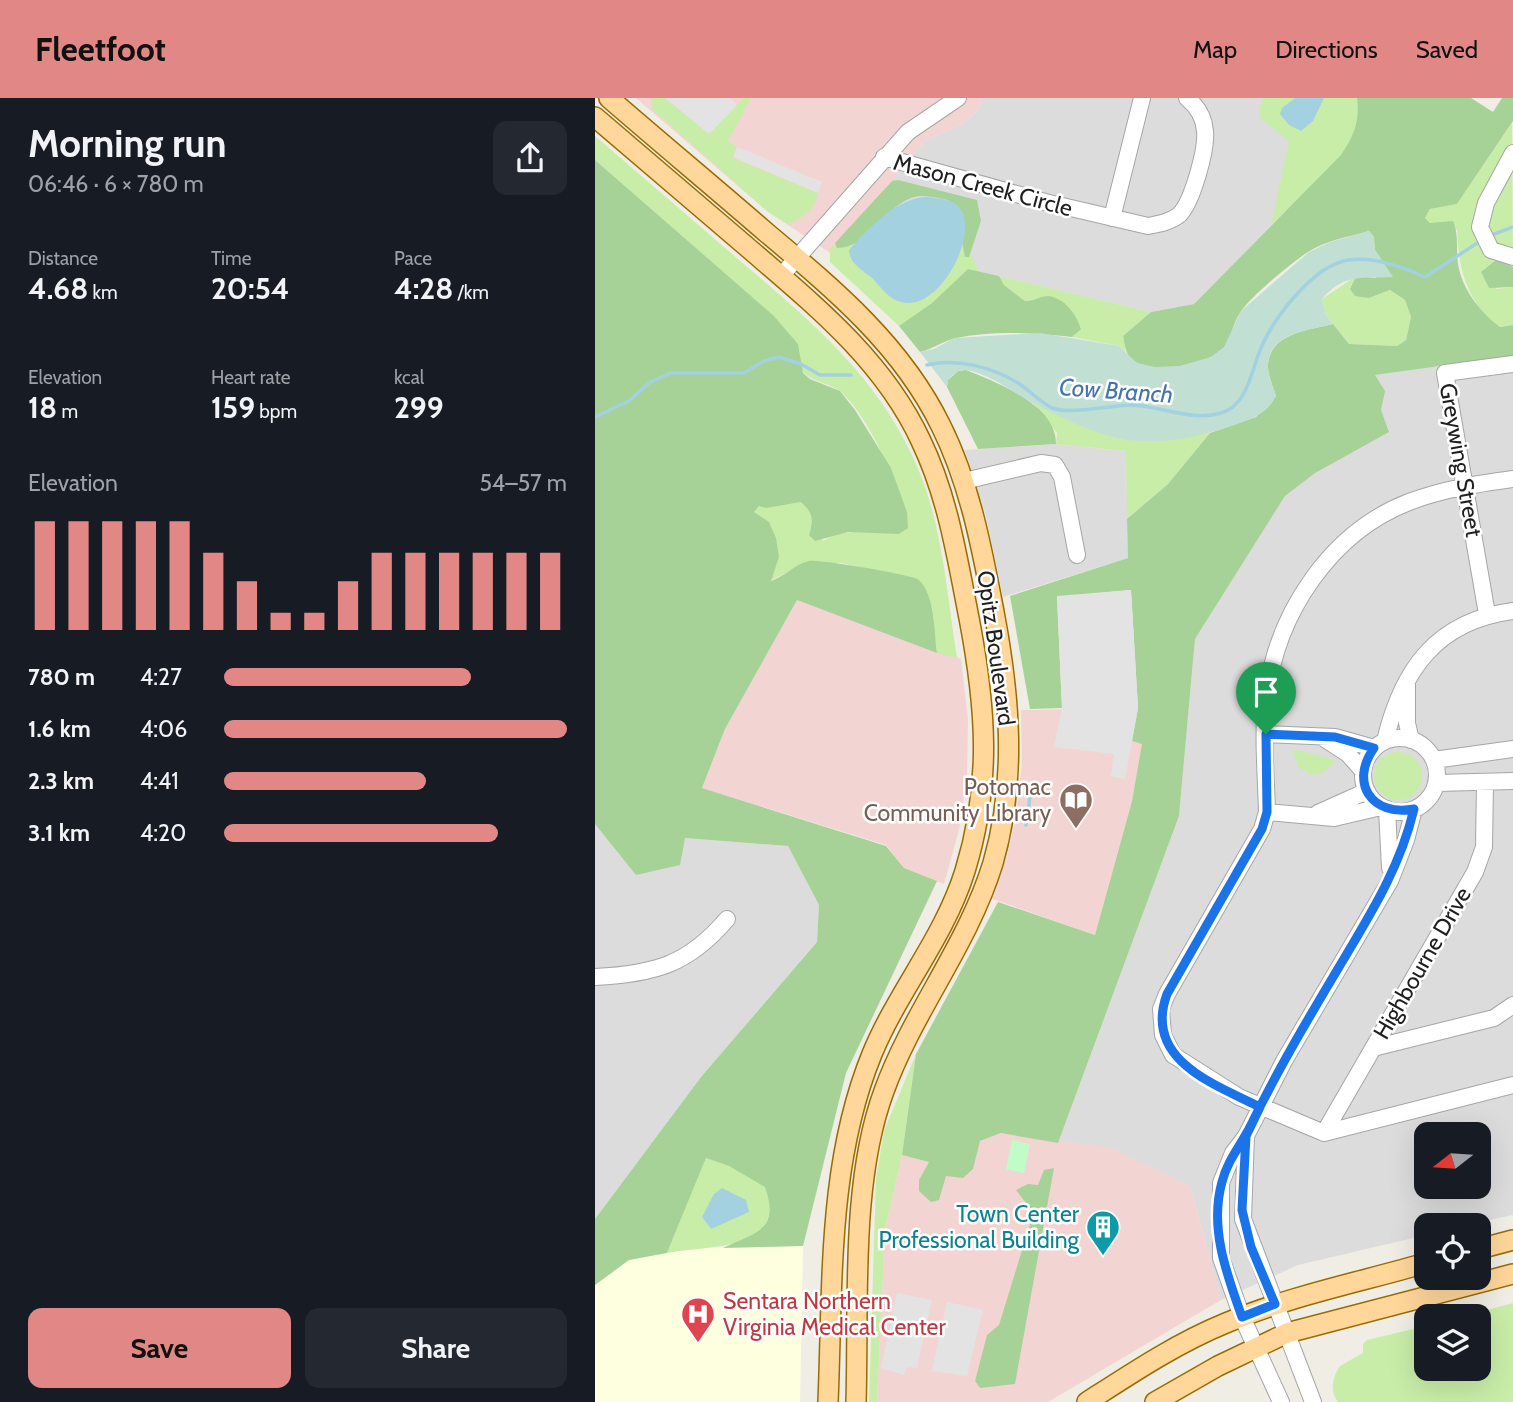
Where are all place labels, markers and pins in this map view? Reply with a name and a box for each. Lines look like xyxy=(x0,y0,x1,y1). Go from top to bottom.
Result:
pin xyxy=(1236,662,1296,734)
place label: Potomac Community Library xyxy=(864,773,1051,827)
library icon: Potomac Community Library xyxy=(1057,781,1095,830)
place label: Town Center Professional Building xyxy=(878,1200,1080,1254)
building icon: Town Center Professional Building xyxy=(1084,1208,1122,1257)
place label: Sentara Northern Virginia Medical Center xyxy=(723,1287,946,1341)
hospital icon: Sentara Northern Virginia Medical Center xyxy=(679,1295,717,1344)

